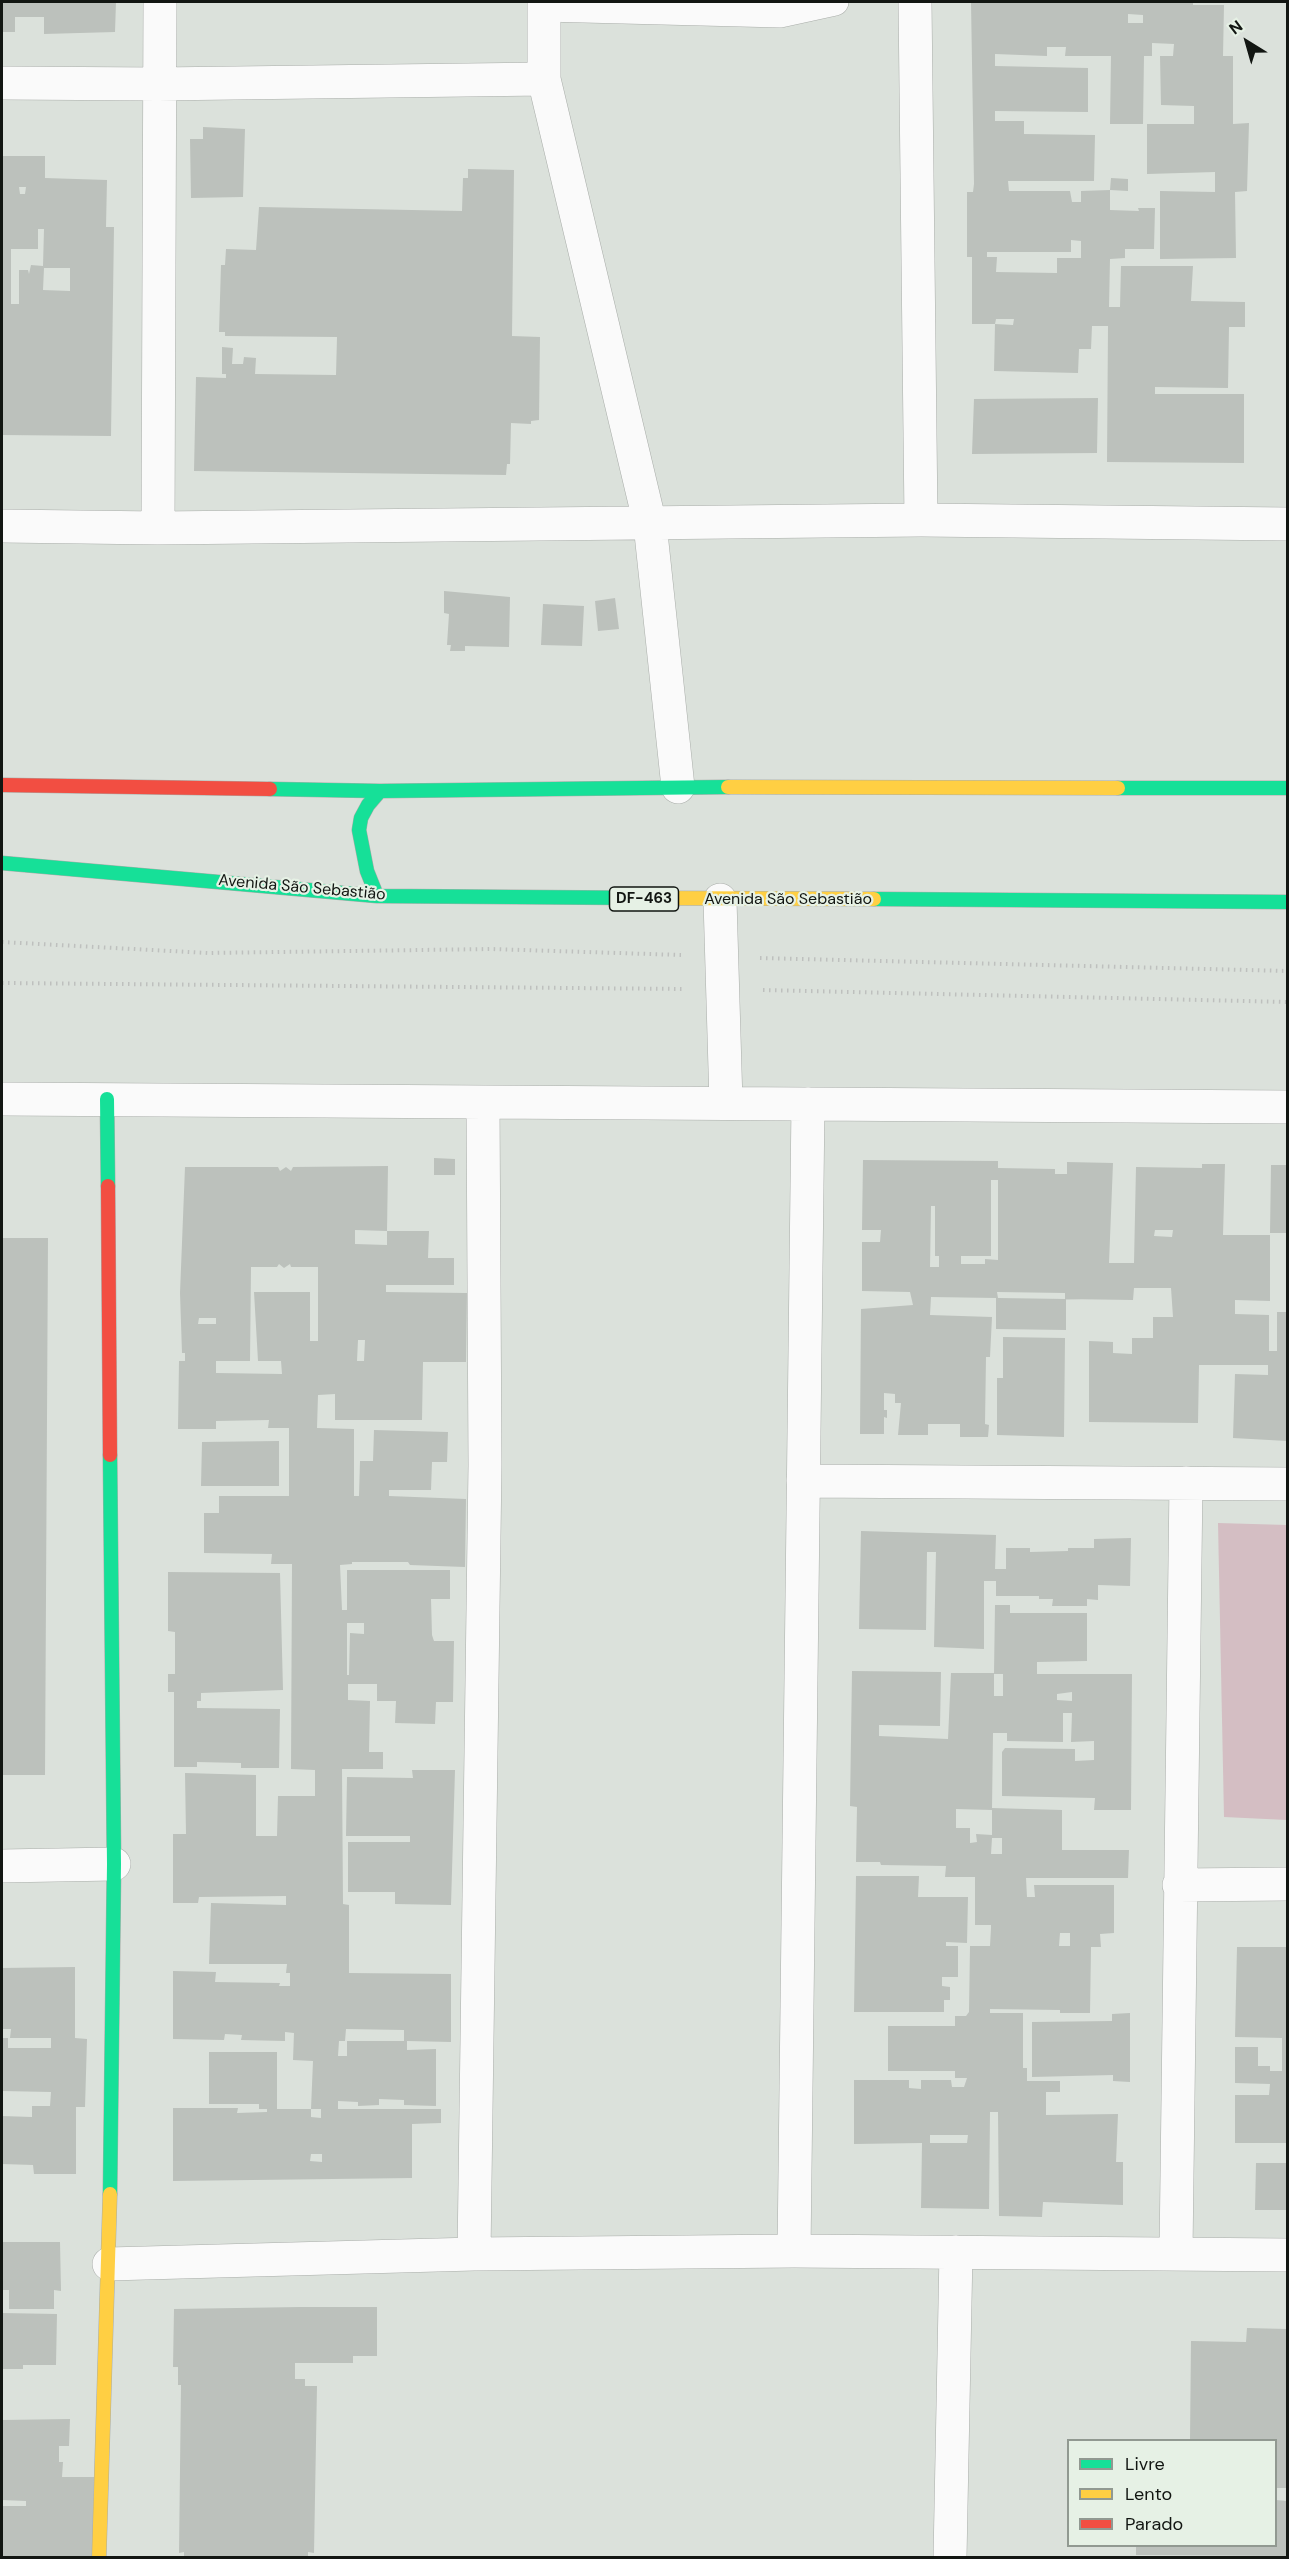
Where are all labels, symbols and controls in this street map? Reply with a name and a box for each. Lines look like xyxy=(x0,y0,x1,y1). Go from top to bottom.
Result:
north arrow xyxy=(1217,12,1277,72)
text: N xyxy=(1225,15,1247,39)
street label: Avenida São Sebastião xyxy=(218,871,386,905)
road number: DF-463 xyxy=(610,887,678,911)
street label: Avenida São Sebastião xyxy=(704,890,872,910)
legend xyxy=(1067,2439,1277,2547)
text: Livre xyxy=(1125,2452,1165,2476)
text: Lento xyxy=(1125,2482,1172,2506)
text: Parado xyxy=(1125,2512,1183,2536)

